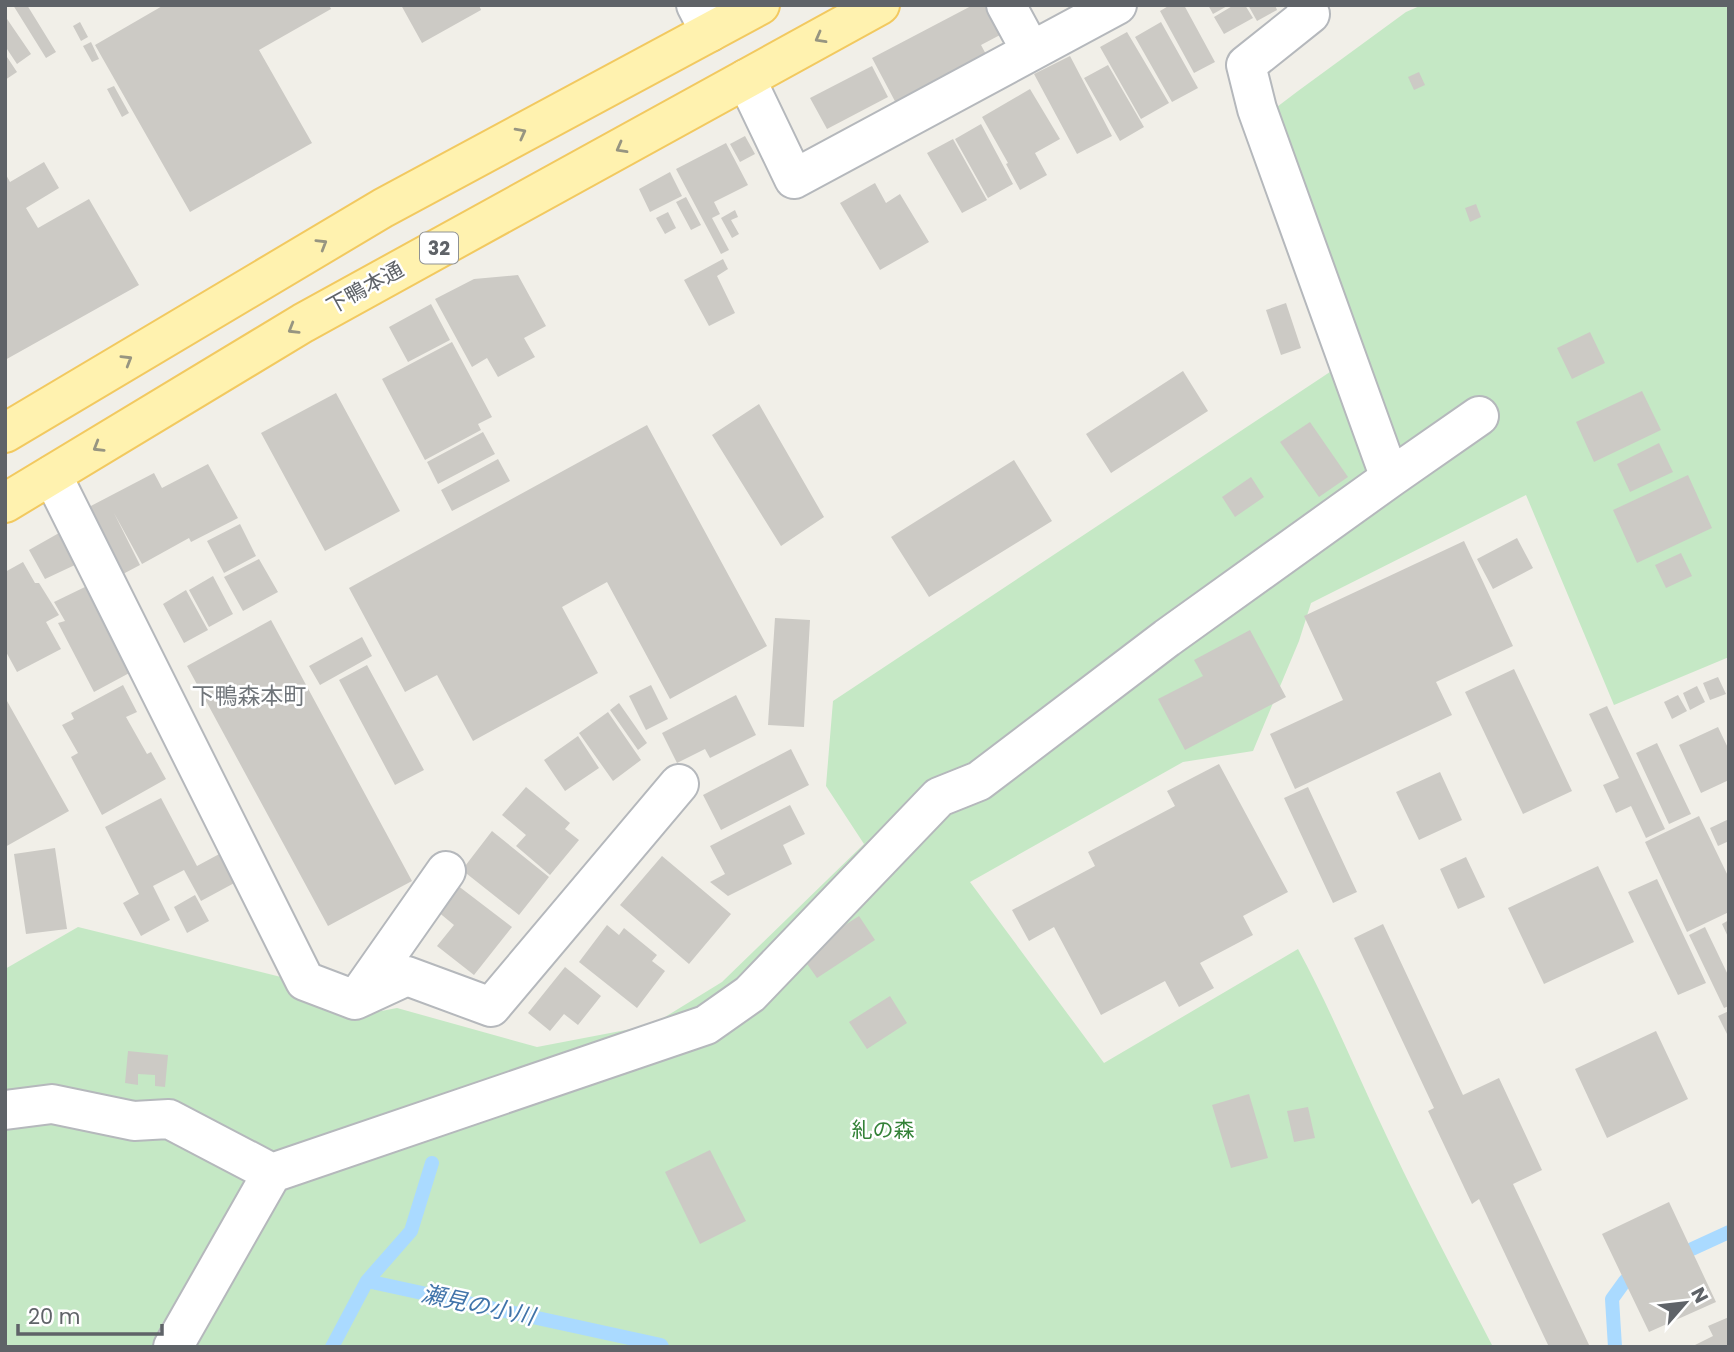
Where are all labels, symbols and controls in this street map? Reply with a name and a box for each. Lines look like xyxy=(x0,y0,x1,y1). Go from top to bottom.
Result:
one-way arrow xyxy=(815,30,828,43)
one-way arrow xyxy=(514,128,526,142)
one-way arrow xyxy=(616,140,628,153)
road number: 32 xyxy=(420,232,458,264)
one-way arrow xyxy=(315,239,328,252)
street label: 下鴨本通 xyxy=(321,255,409,321)
one-way arrow xyxy=(288,320,301,333)
one-way arrow xyxy=(119,356,132,369)
one-way arrow xyxy=(93,438,106,451)
district label: 下鴨森本町 xyxy=(192,680,307,712)
park label: 糺の森 xyxy=(852,1115,915,1144)
north arrow xyxy=(1650,1268,1720,1338)
water label: 瀬見の小川 xyxy=(418,1277,541,1333)
text: N xyxy=(1684,1283,1715,1308)
scale bar xyxy=(18,1292,161,1336)
text: 20 m xyxy=(28,1302,81,1331)

